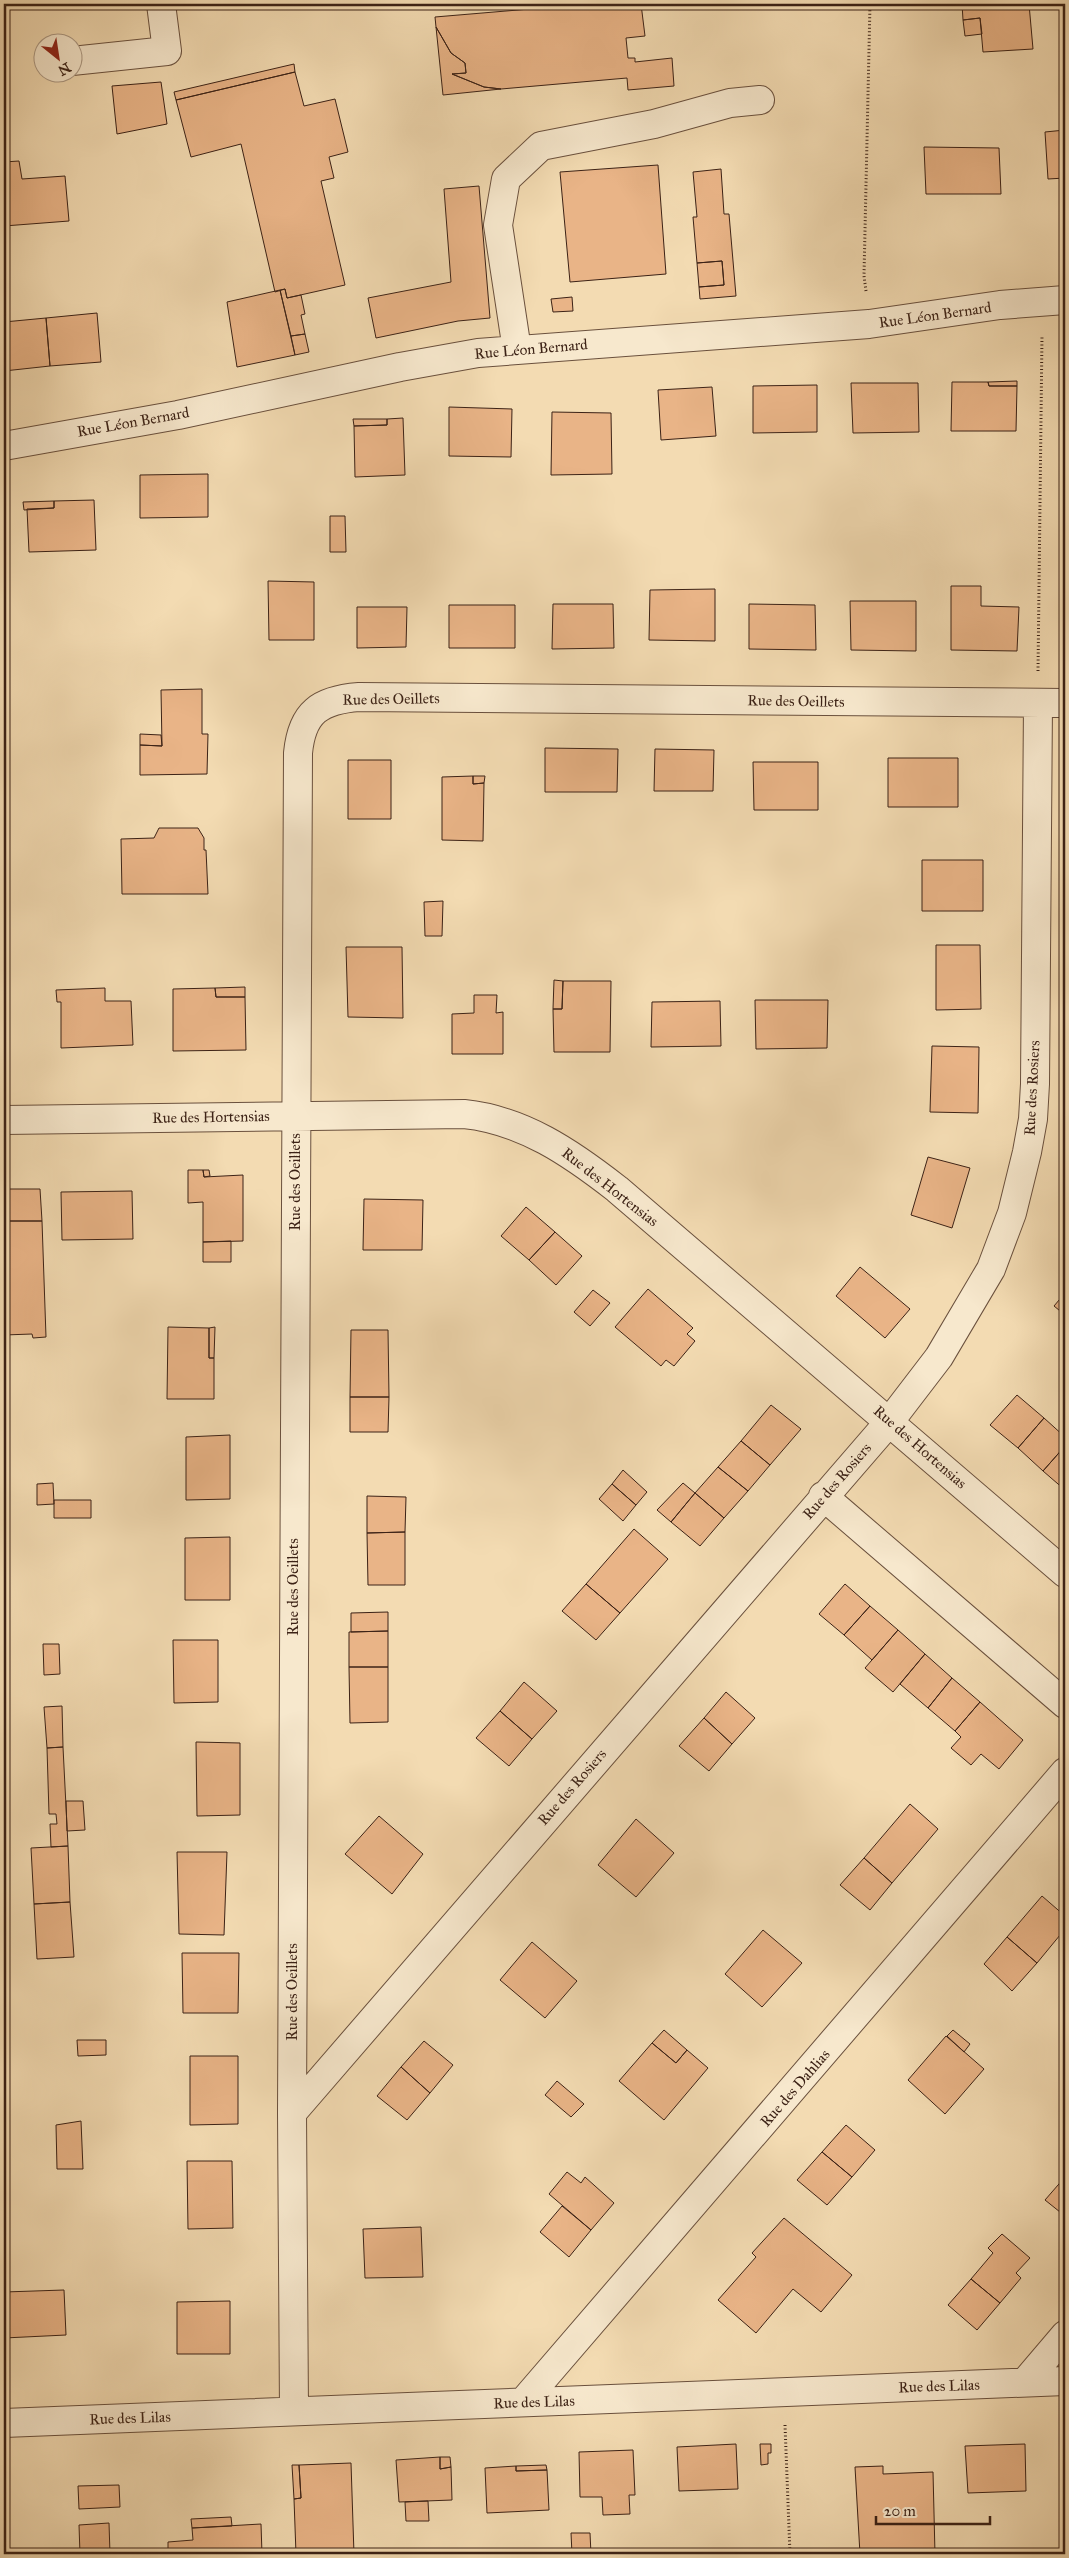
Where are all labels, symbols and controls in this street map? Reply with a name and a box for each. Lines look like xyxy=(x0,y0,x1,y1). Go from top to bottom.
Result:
north arrow xyxy=(32,32,82,82)
text: N xyxy=(55,58,74,79)
street label: Rue Léon Bernard xyxy=(878,298,993,332)
street label: Rue Léon Bernard xyxy=(474,335,589,363)
street label: Rue Léon Bernard xyxy=(76,403,191,441)
street label: Rue des Oeillets xyxy=(342,689,440,709)
street label: Rue des Oeillets xyxy=(747,691,845,711)
street label: Rue des Rosiers xyxy=(1021,1040,1043,1136)
street label: Rue des Hortensias xyxy=(152,1107,270,1127)
street label: Rue des Oeillets xyxy=(286,1133,304,1231)
street label: Rue des Hortensias xyxy=(558,1144,662,1230)
street label: Rue des Hortensias xyxy=(870,1402,970,1492)
street label: Rue des Rosiers xyxy=(799,1439,875,1523)
street label: Rue des Oeillets xyxy=(284,1538,302,1636)
street label: Rue des Rosiers xyxy=(534,1745,610,1829)
street label: Rue des Oeillets xyxy=(283,1943,301,2041)
street label: Rue des Dahlias xyxy=(756,2046,834,2130)
street label: Rue des Lilas xyxy=(898,2376,980,2396)
street label: Rue des Lilas xyxy=(493,2392,575,2412)
street label: Rue des Lilas xyxy=(89,2408,171,2428)
scale bar xyxy=(876,2493,990,2525)
text: 20 m xyxy=(884,2502,916,2520)

